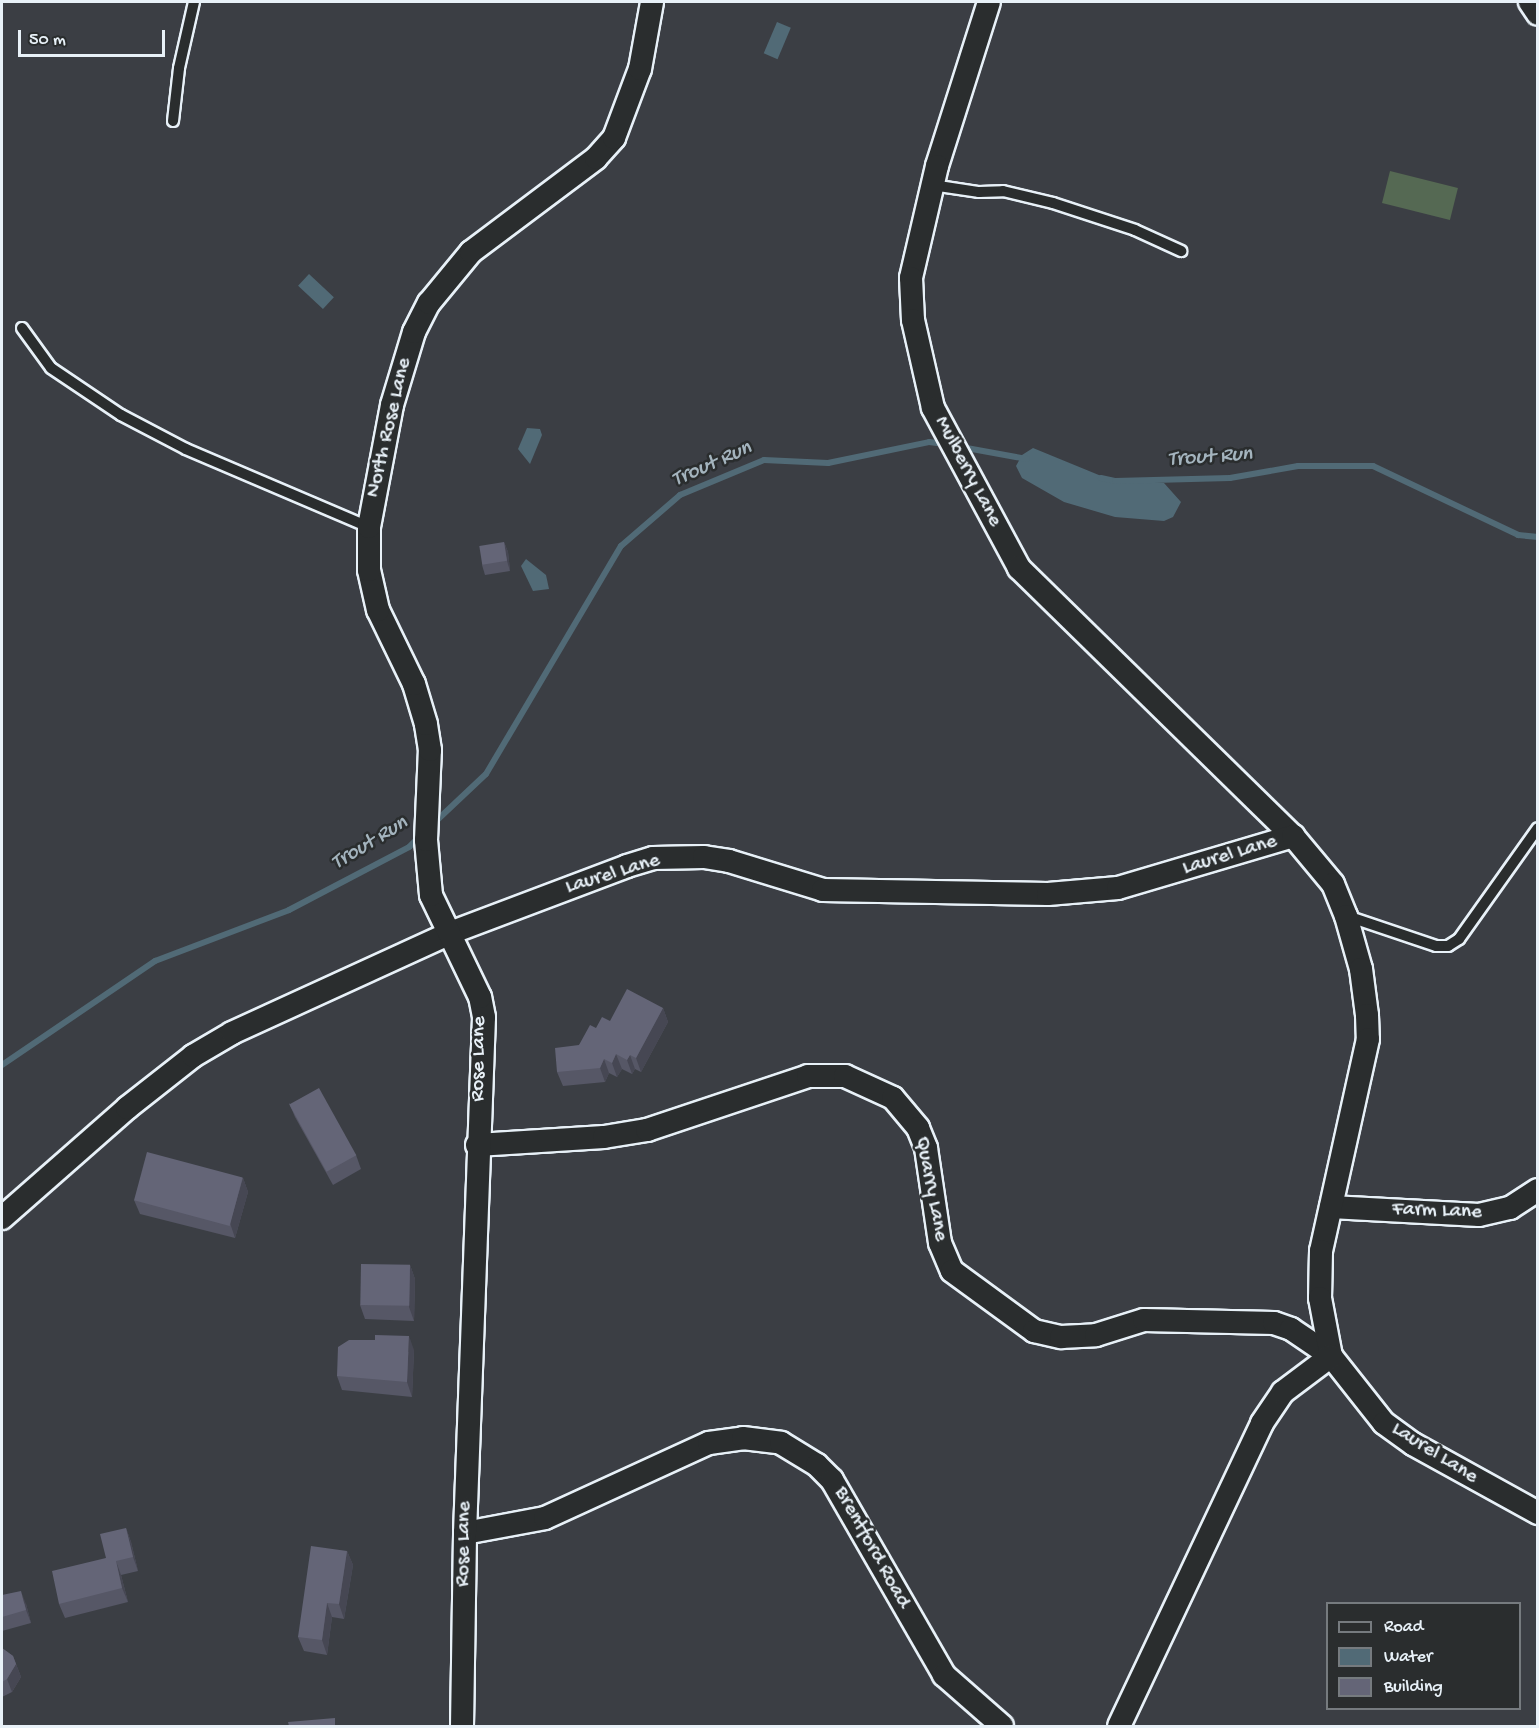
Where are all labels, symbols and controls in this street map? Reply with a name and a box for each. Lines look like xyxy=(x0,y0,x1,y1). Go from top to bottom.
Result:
scale bar xyxy=(21,18,168,56)
text: 50 m xyxy=(29,30,66,51)
street label: North Rose Lane xyxy=(362,356,418,500)
street label: Mulberry Lane xyxy=(927,413,1007,531)
water label: Trout Run xyxy=(668,436,756,494)
water label: Trout Run xyxy=(1167,442,1253,474)
water label: Trout Run xyxy=(327,811,413,877)
street label: Laurel Lane xyxy=(1180,830,1280,882)
street label: Laurel Lane xyxy=(563,849,663,901)
street label: Rose Lane xyxy=(467,1016,493,1102)
street label: Quarry Lane xyxy=(908,1135,952,1243)
street label: Farm Lane xyxy=(1392,1198,1482,1226)
street label: Laurel Lane xyxy=(1386,1418,1482,1490)
street label: Brentford Road xyxy=(827,1483,915,1613)
street label: Rose Lane xyxy=(452,1501,478,1587)
legend xyxy=(1326,1602,1521,1710)
text: Road xyxy=(1384,1617,1423,1638)
text: Water xyxy=(1384,1647,1432,1668)
text: Building xyxy=(1384,1677,1443,1698)

